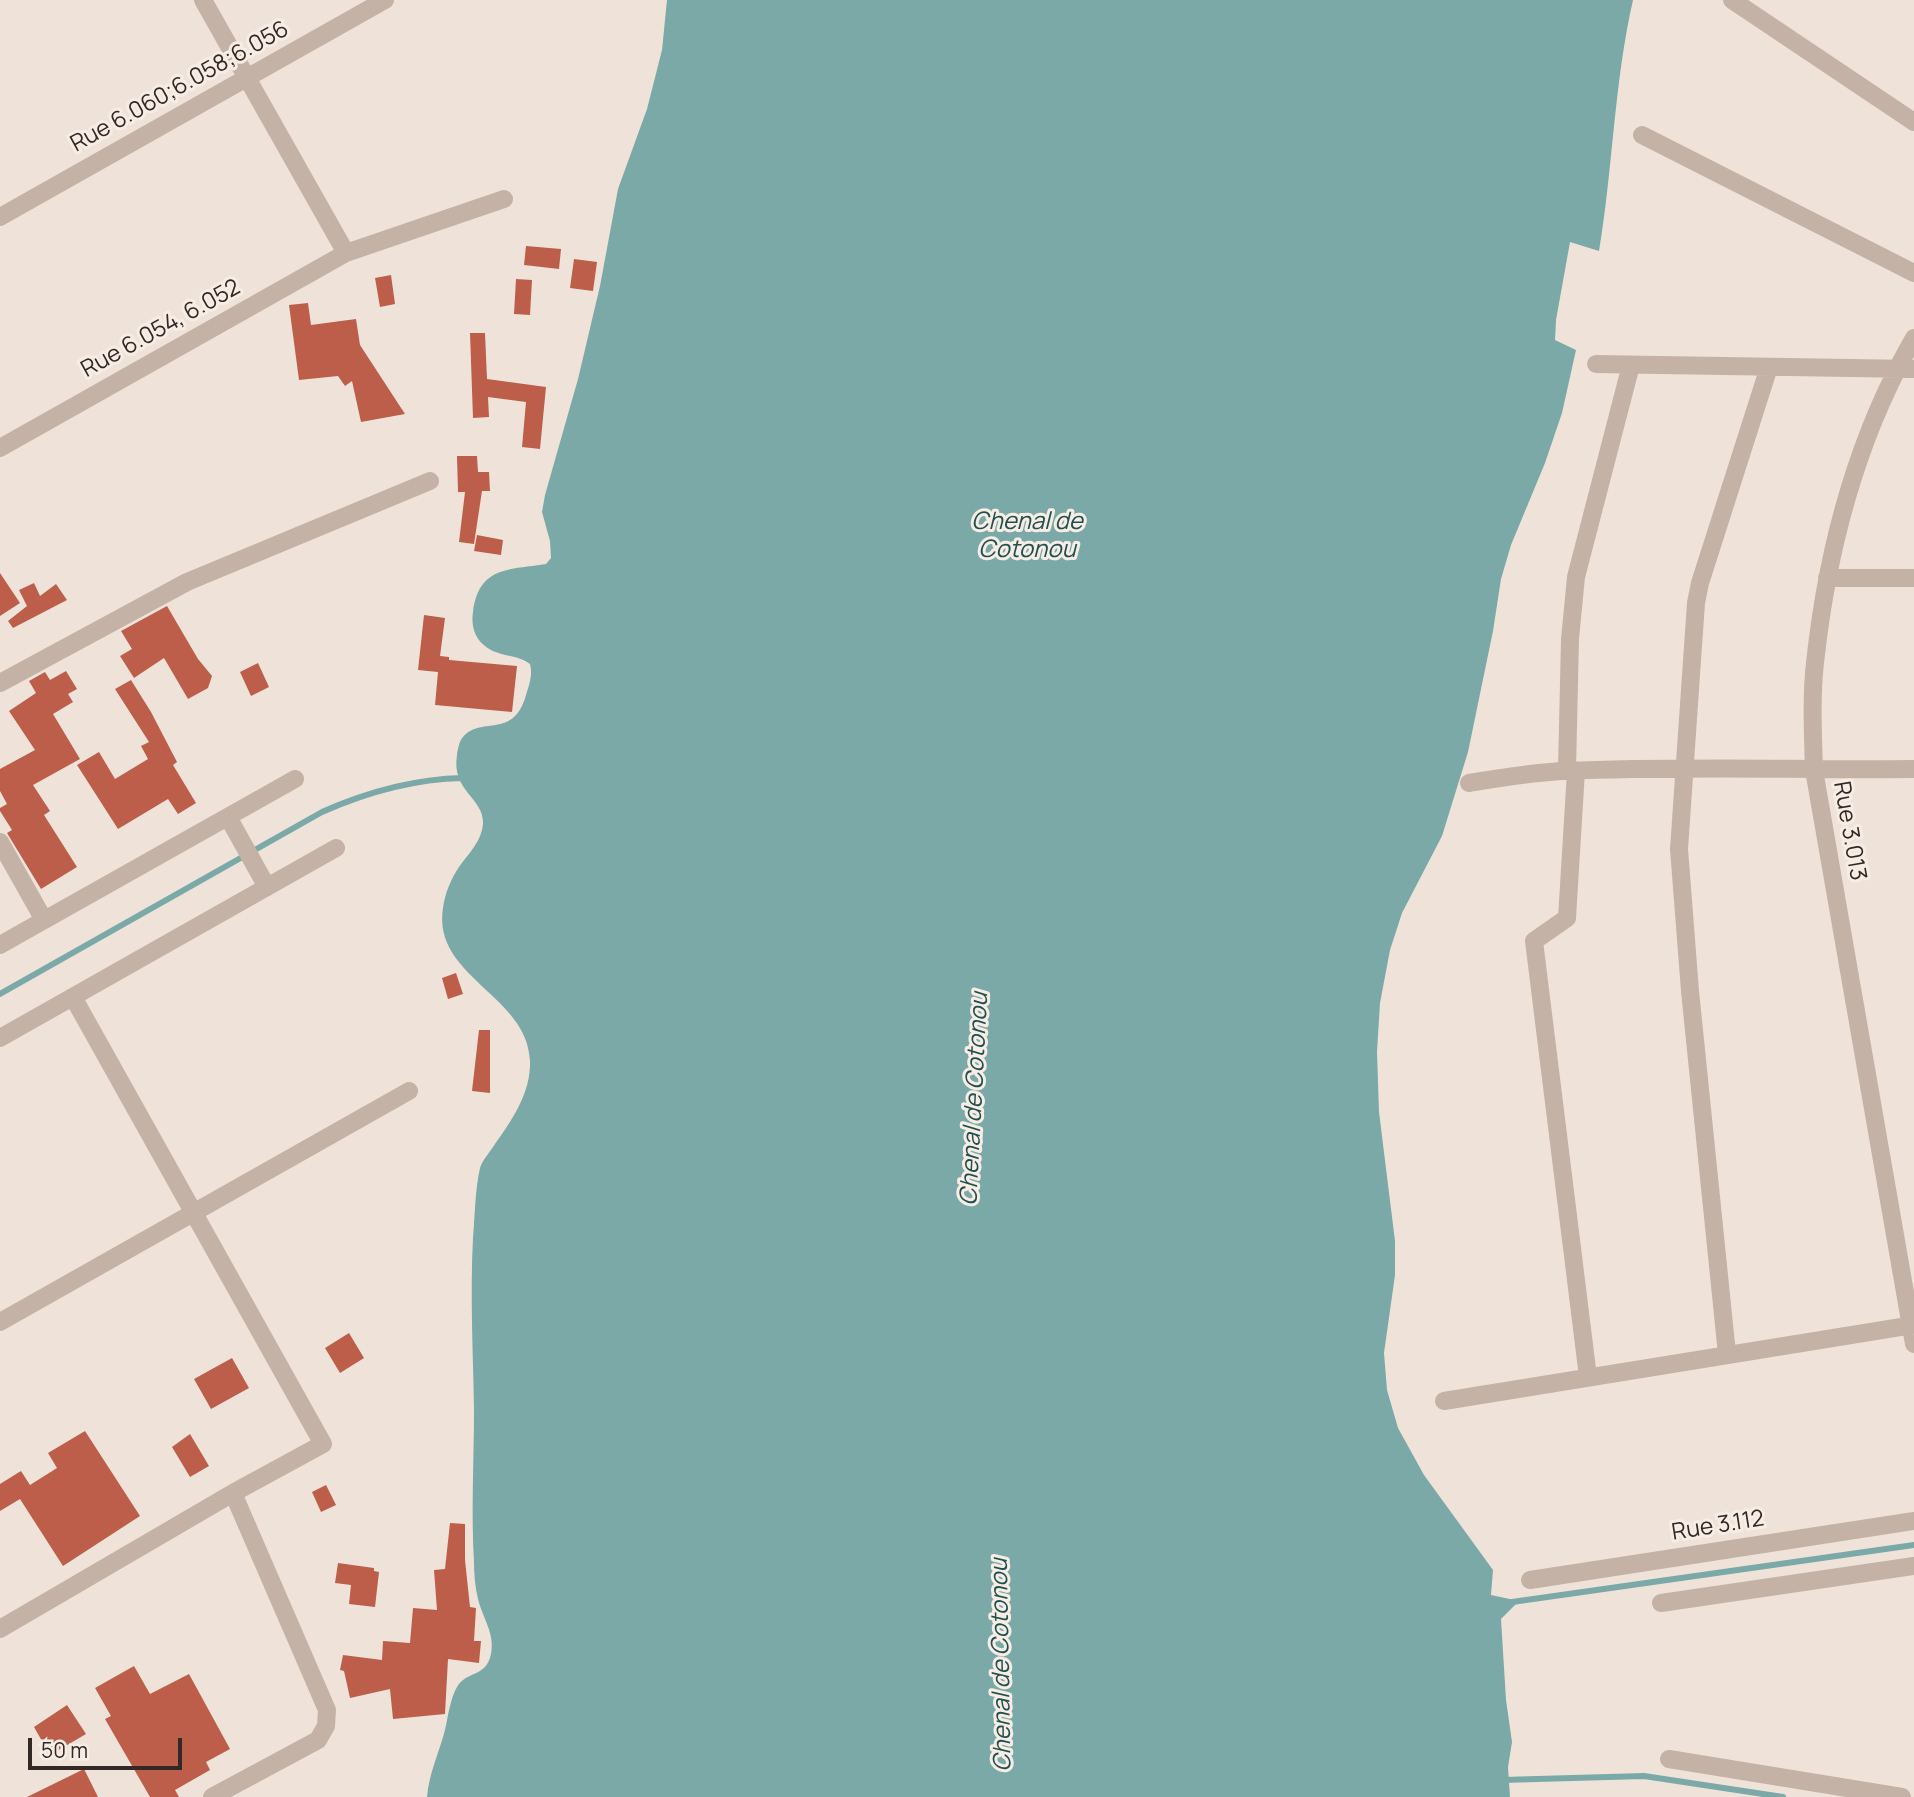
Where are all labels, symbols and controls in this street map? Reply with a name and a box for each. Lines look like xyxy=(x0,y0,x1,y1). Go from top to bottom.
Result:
street label: Rue 6.060;6.058;6.056 xyxy=(66,16,294,158)
street label: Rue 6.054, 6.052 xyxy=(77,274,245,384)
water label: Chenal de Cotonou xyxy=(971,508,1083,564)
street label: Rue 3.013 xyxy=(1827,779,1871,883)
water label: Chenal de Cotonou xyxy=(955,992,995,1206)
street label: Rue 3.112 xyxy=(1670,1505,1766,1547)
water label: Chenal de Cotonou xyxy=(986,1558,1018,1772)
scale bar xyxy=(32,1724,186,1768)
text: 50 m xyxy=(41,1736,88,1764)

